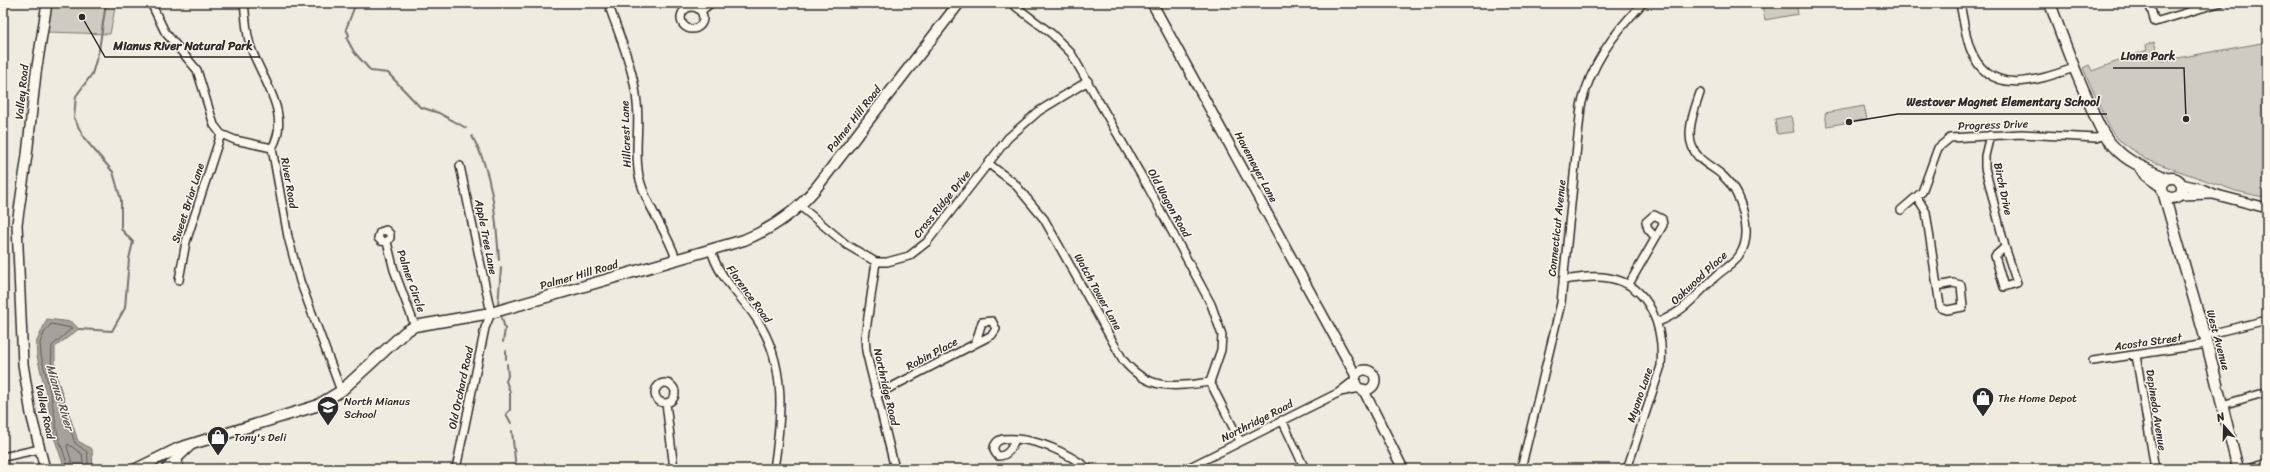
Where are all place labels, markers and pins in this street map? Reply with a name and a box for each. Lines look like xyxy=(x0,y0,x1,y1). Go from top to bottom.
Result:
callout: Mianus River Natural Park xyxy=(105,33,260,57)
callout: Lione Park xyxy=(2113,44,2184,68)
callout: Westover Magnet Elementary School xyxy=(1898,90,2107,114)
shop icon: The Home Depot xyxy=(1970,385,1996,418)
place label: The Home Depot xyxy=(1998,389,2077,408)
place label: North Mianus School xyxy=(344,392,411,424)
school or university icon: North Mianus School xyxy=(315,394,341,427)
shop icon: Tony's Deli xyxy=(205,424,231,457)
place label: Tony's Deli xyxy=(234,428,287,447)

